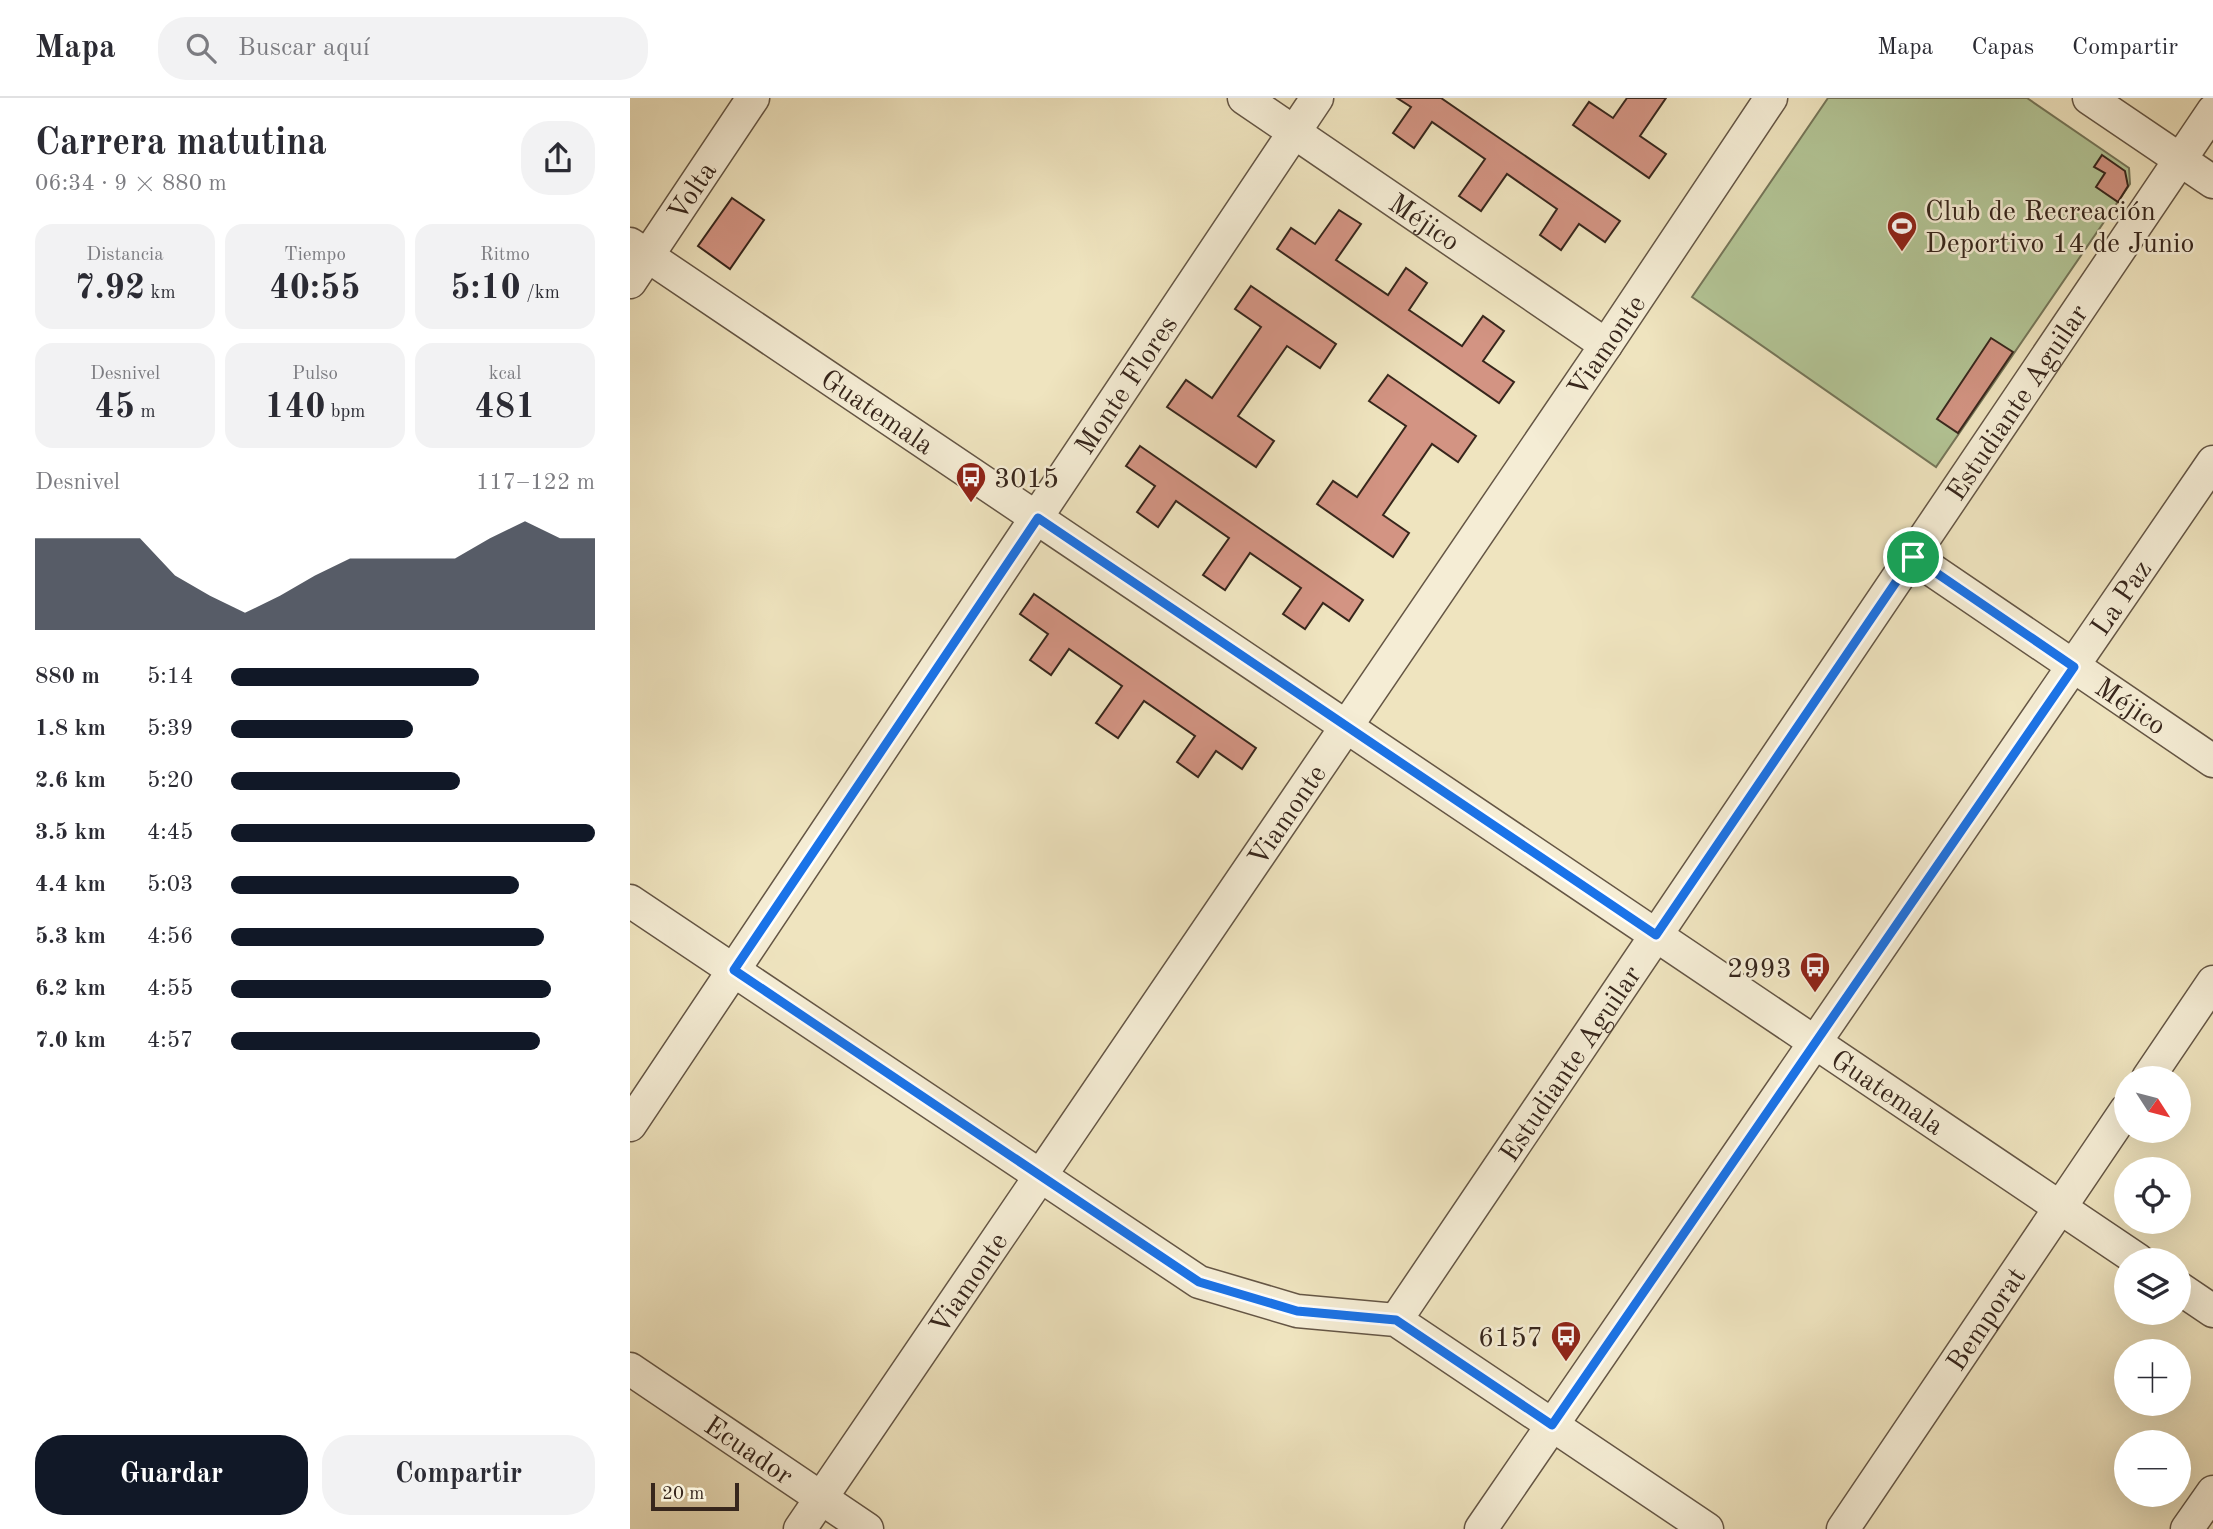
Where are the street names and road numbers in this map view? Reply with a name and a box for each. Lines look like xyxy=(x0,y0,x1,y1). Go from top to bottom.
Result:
street label: Volta xyxy=(664,158,723,227)
street label: Méjico xyxy=(1383,190,1464,258)
street label: Viamonte xyxy=(1564,291,1652,403)
street label: Estudiante Aguilar xyxy=(1943,301,2095,507)
street label: Monte Flores xyxy=(1072,312,1184,460)
street label: Guatemala xyxy=(815,366,938,461)
street label: La Paz xyxy=(2087,556,2158,642)
street label: Méjico xyxy=(2089,674,2170,742)
street label: Viamonte xyxy=(1245,761,1333,872)
street label: Estudiante Aguilar xyxy=(1496,962,1648,1168)
street label: Guatemala xyxy=(1825,1046,1948,1142)
street label: Viamonte xyxy=(926,1229,1014,1340)
street label: Bemporat xyxy=(1943,1263,2032,1377)
street label: Ecuador xyxy=(698,1412,797,1492)

